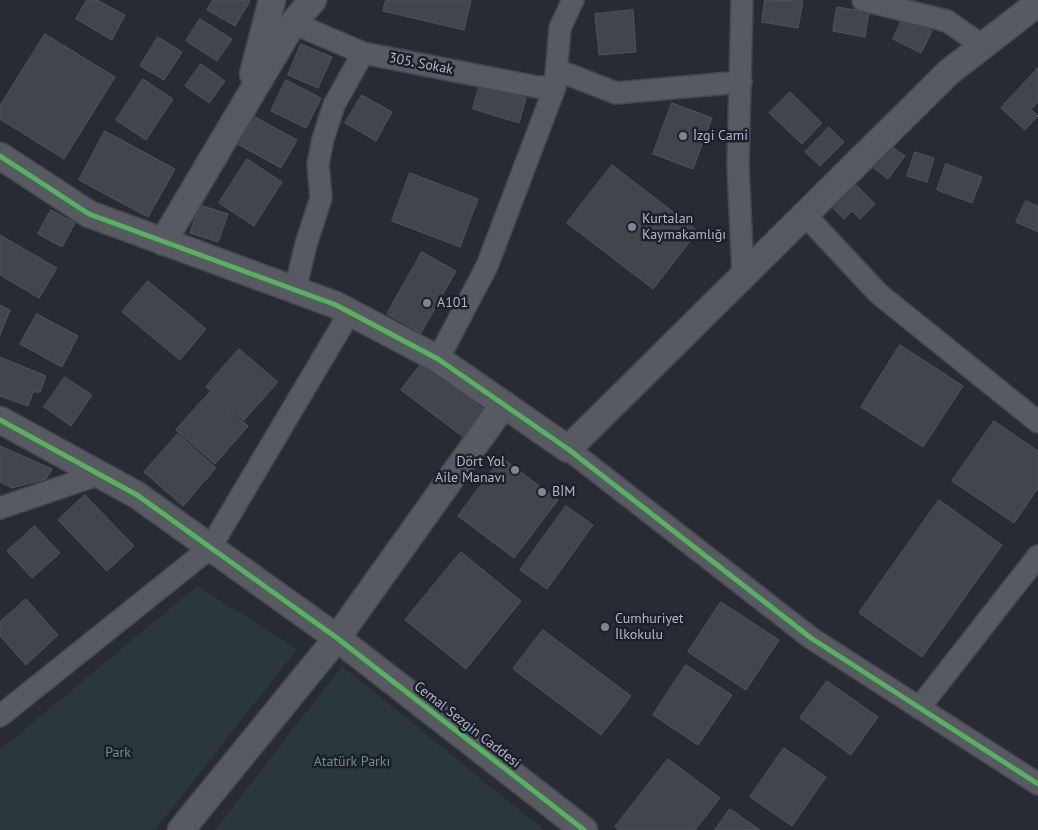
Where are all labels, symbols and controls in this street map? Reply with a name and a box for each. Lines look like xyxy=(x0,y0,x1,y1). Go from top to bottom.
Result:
street label: 305. Sokak xyxy=(388,50,454,78)
place label: İzgi Cami xyxy=(693,128,748,144)
marker: İzgi Cami xyxy=(677,130,689,142)
place label: Kurtalan Kaymakamlığı xyxy=(642,211,726,243)
marker: Kurtalan Kaymakamlığı xyxy=(626,221,638,233)
place label: A101 xyxy=(437,295,468,311)
marker: A101 xyxy=(421,297,433,309)
place label: Dört Yol Aile Manavı xyxy=(435,454,505,487)
marker: Dört Yol Aile Manavı xyxy=(509,464,521,476)
place label: BİM xyxy=(552,484,575,500)
marker: BİM xyxy=(536,486,548,498)
place label: Cumhuriyet İlkokulu xyxy=(615,611,684,644)
marker: Cumhuriyet İlkokulu xyxy=(599,621,611,633)
street label: Cemal Sezgin Caddesi xyxy=(410,678,524,772)
park label: Park xyxy=(105,745,131,761)
park label: Atatürk Parkı xyxy=(314,754,390,770)

